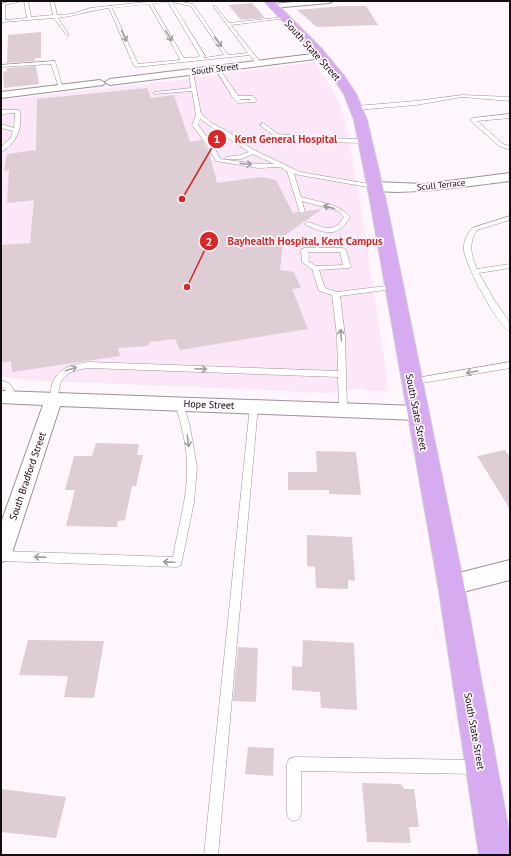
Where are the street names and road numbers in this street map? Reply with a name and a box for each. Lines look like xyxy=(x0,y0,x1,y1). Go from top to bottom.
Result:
street label: South State Street xyxy=(282,17,344,84)
street label: South Street xyxy=(191,60,239,77)
street label: Scull Terrace xyxy=(416,176,466,193)
street label: South State Street xyxy=(403,373,430,452)
street label: Hope Street xyxy=(183,397,235,412)
street label: South Bradford Street xyxy=(6,430,49,522)
street label: South State Street xyxy=(461,692,488,771)

